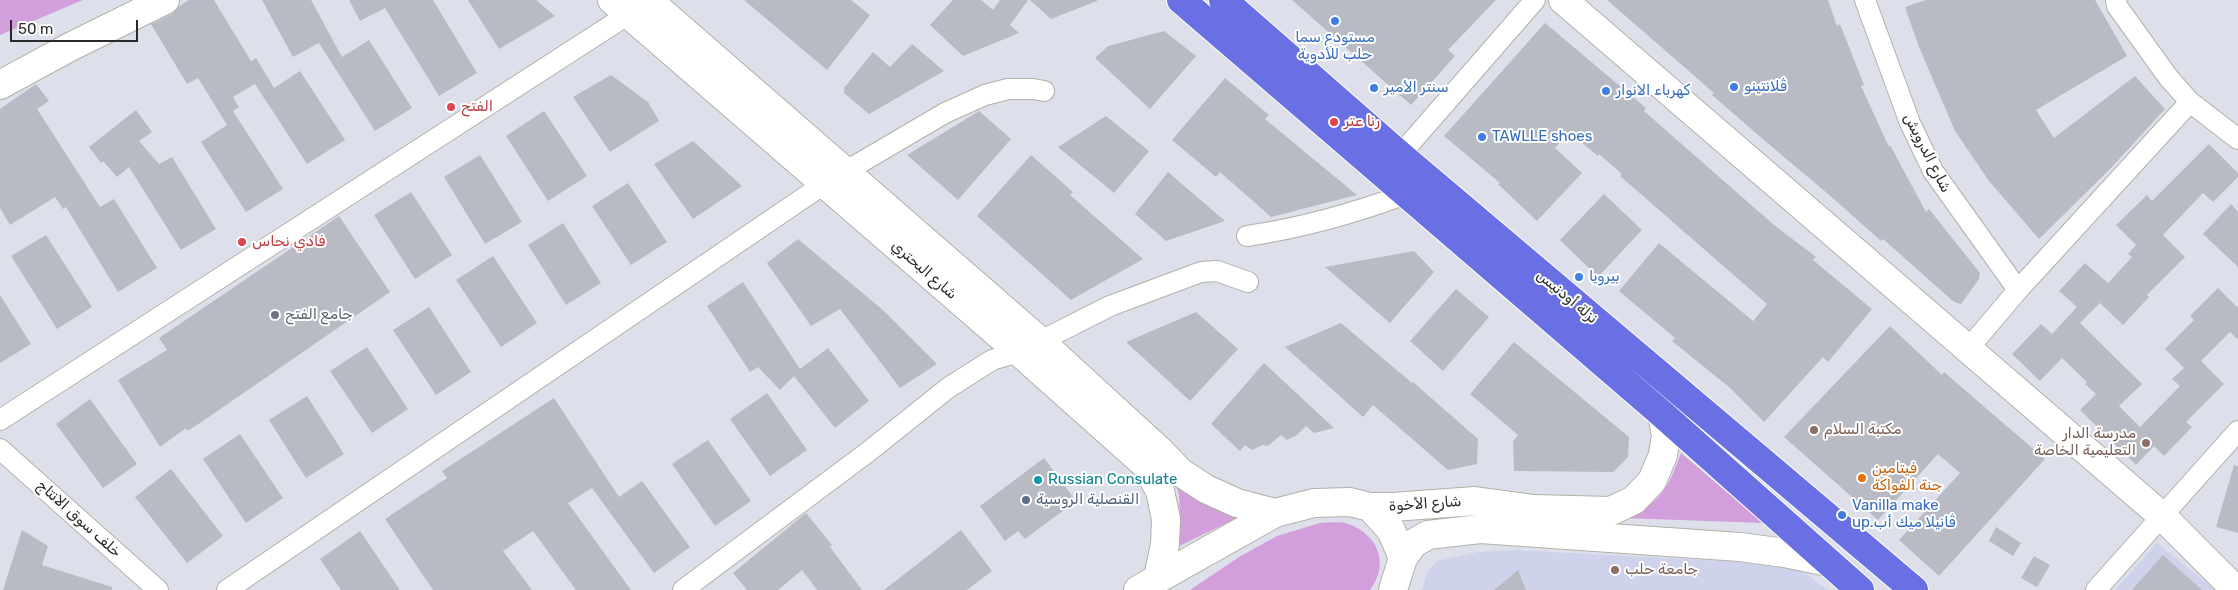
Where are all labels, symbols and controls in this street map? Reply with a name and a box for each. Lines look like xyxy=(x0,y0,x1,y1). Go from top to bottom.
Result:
scale bar xyxy=(12,10,140,42)
marker: مستودع سما حلب للأدوية xyxy=(1329,15,1341,27)
text: 50 m xyxy=(18,20,53,38)
place label: مستودع سما حلب للأدوية xyxy=(1295,29,1375,64)
place label: ڤلانتينو xyxy=(1744,78,1787,96)
place label: سنتر الأمير xyxy=(1384,79,1449,97)
marker: ڤلانتينو xyxy=(1728,81,1740,93)
marker: سنتر الأمير xyxy=(1368,82,1380,94)
place label: كهرباء الانوار xyxy=(1616,82,1690,100)
marker: كهرباء الانوار xyxy=(1600,85,1612,97)
place label: الفتح xyxy=(461,98,493,116)
marker: الفتح xyxy=(445,101,457,113)
street label: شارع الدرويش xyxy=(1899,110,1955,196)
place label: رنا عتر xyxy=(1344,113,1380,131)
marker: رنا عتر xyxy=(1328,116,1340,128)
place label: TAWLLE shoes xyxy=(1492,128,1592,146)
marker: TAWLLE shoes xyxy=(1476,131,1488,143)
place label: فادي نحاس xyxy=(252,233,325,251)
marker: فادي نحاس xyxy=(236,236,248,248)
street label: شارع البحتري xyxy=(887,237,961,303)
street label: نزلة أودنيس xyxy=(1533,266,1601,328)
place label: بيرويا xyxy=(1589,268,1620,286)
marker: بيرويا xyxy=(1573,271,1585,283)
place label: جامع الفتح xyxy=(285,306,353,324)
marker: جامع الفتح xyxy=(269,309,281,321)
place label: مكتبة السلام xyxy=(1824,421,1902,439)
marker: مكتبة السلام xyxy=(1808,424,1820,436)
place label: مدرسة الدار التعليمية الخاصة xyxy=(2034,425,2136,460)
marker: مدرسة الدار التعليمية الخاصة xyxy=(2140,437,2152,449)
place label: فيتامين جنة الفواكة xyxy=(1872,460,1942,495)
place label: Russian Consulate xyxy=(1048,471,1177,489)
marker: فيتامين جنة الفواكة xyxy=(1856,472,1868,484)
marker: Russian Consulate xyxy=(1032,474,1044,486)
street label: خلف سوق الانتاج xyxy=(33,476,125,562)
place label: القنصلية الروسية xyxy=(1036,491,1139,509)
street label: شارع الأخوة xyxy=(1388,492,1462,516)
marker: القنصلية الروسية xyxy=(1020,494,1032,506)
place label: Vanilla make up.ڤانيلا ميك أب xyxy=(1852,497,1956,532)
marker: Vanilla make up.ڤانيلا ميك أب xyxy=(1836,509,1848,521)
place label: جامعة حلب xyxy=(1625,561,1698,579)
marker: جامعة حلب xyxy=(1609,564,1621,576)

